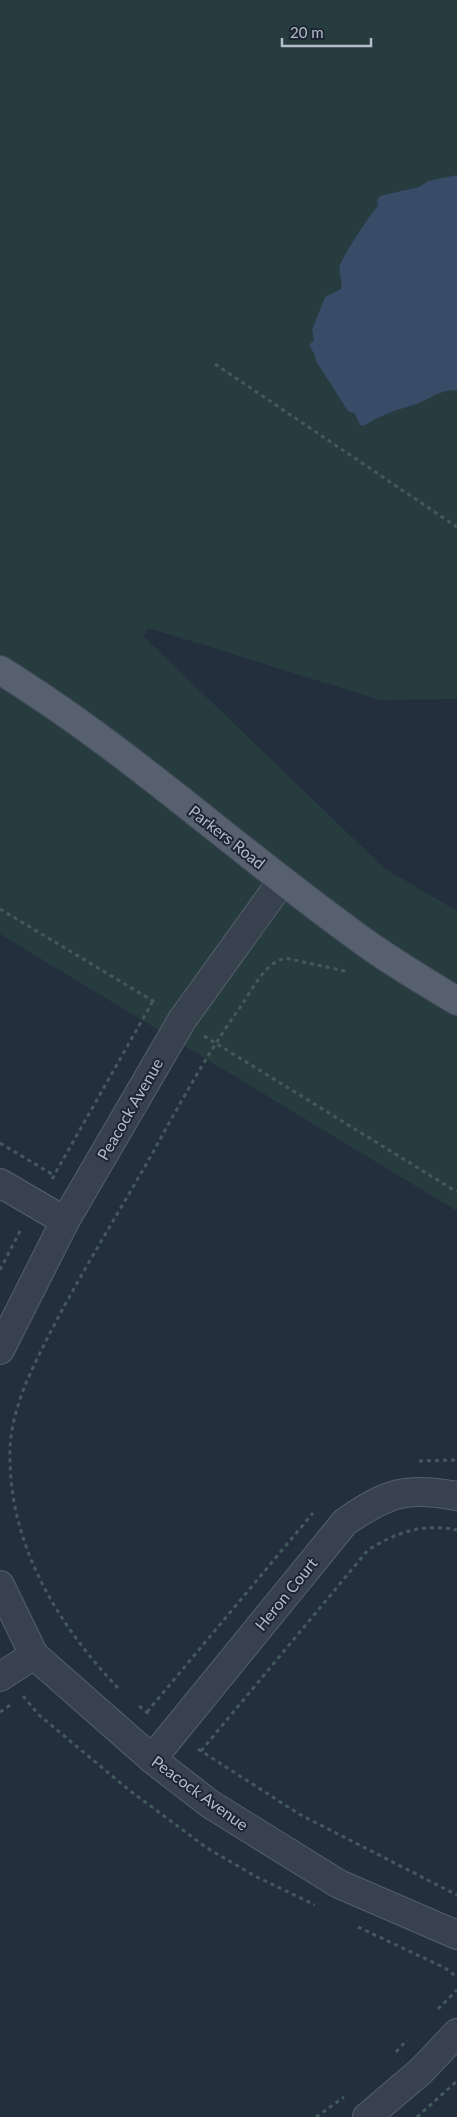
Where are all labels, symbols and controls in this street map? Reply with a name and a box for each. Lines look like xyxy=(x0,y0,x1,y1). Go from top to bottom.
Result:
scale bar xyxy=(282,15,371,47)
text: 20 m xyxy=(290,23,324,41)
street label: Parkers Road xyxy=(185,801,269,872)
street label: Peacock Avenue xyxy=(93,1054,166,1163)
street label: Heron Court xyxy=(251,1553,321,1634)
street label: Peacock Avenue xyxy=(148,1751,252,1834)

